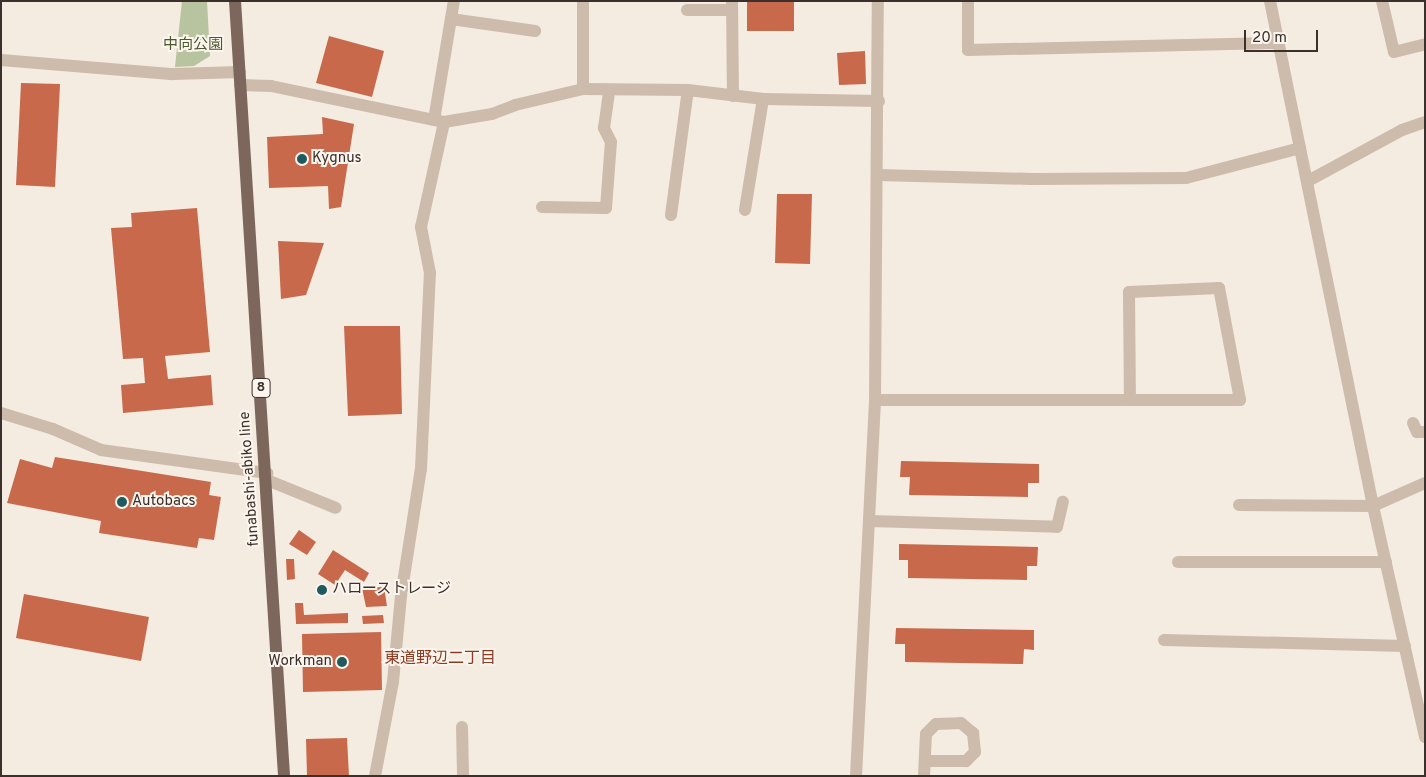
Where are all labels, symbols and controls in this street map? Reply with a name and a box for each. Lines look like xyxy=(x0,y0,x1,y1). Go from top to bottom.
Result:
scale bar xyxy=(1246,20,1320,52)
text: 20 m xyxy=(1252,29,1287,48)
park label: 中向公園 xyxy=(163,37,223,55)
place label: Kygnus xyxy=(312,150,362,168)
marker: Kygnus xyxy=(296,153,308,165)
road number: 8 xyxy=(251,376,271,399)
street label: funabashi-abiko line xyxy=(236,411,264,547)
place label: Autobacs xyxy=(132,493,196,511)
marker: Autobacs xyxy=(116,496,128,508)
place label: ハローストレージ xyxy=(332,581,452,599)
marker: ハローストレージ xyxy=(316,584,328,596)
district label: 東道野辺二丁目 xyxy=(384,649,496,669)
place label: Workman xyxy=(268,653,332,671)
marker: Workman xyxy=(336,656,348,668)

